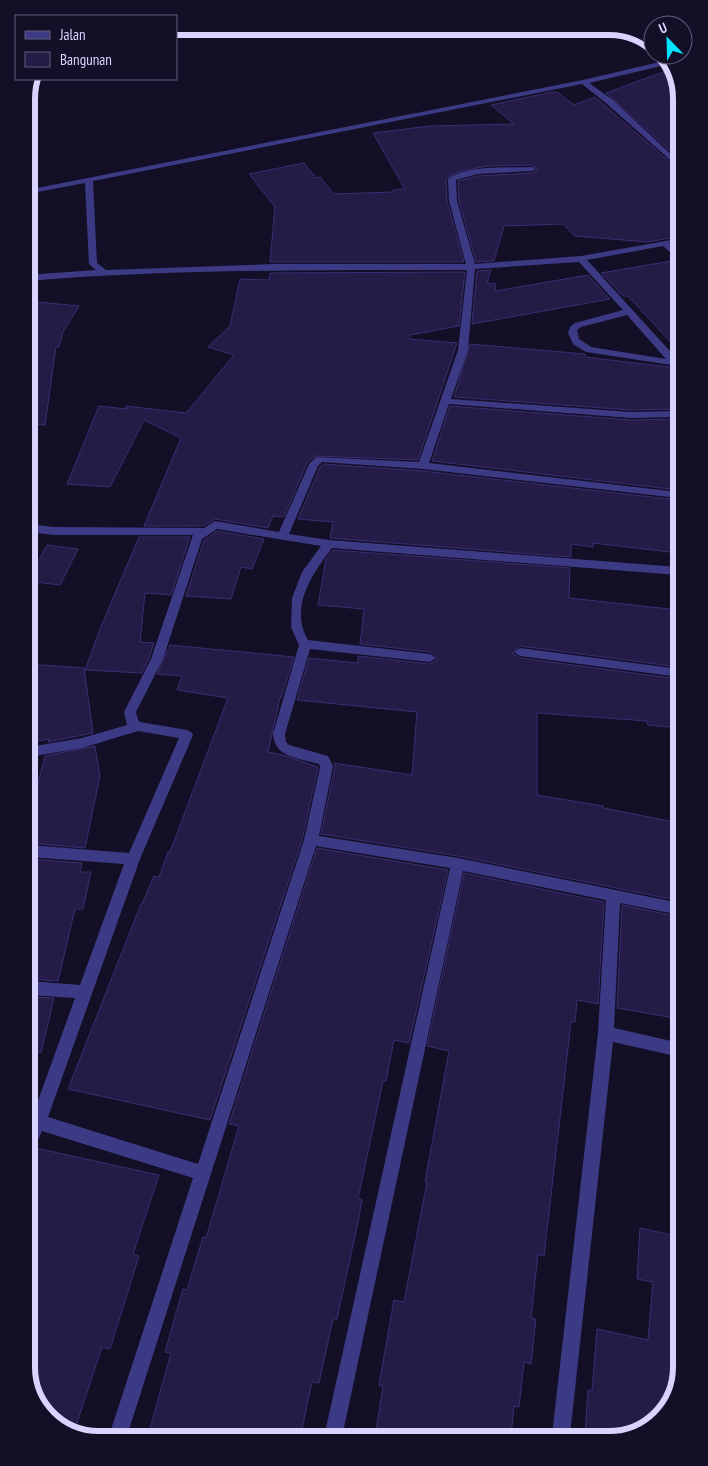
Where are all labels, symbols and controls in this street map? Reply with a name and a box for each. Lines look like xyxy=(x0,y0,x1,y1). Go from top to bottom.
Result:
legend xyxy=(15,15,178,80)
north arrow xyxy=(643,15,693,65)
text: U xyxy=(656,18,670,38)
text: Jalan xyxy=(59,25,86,44)
text: Bangunan xyxy=(60,50,112,69)

